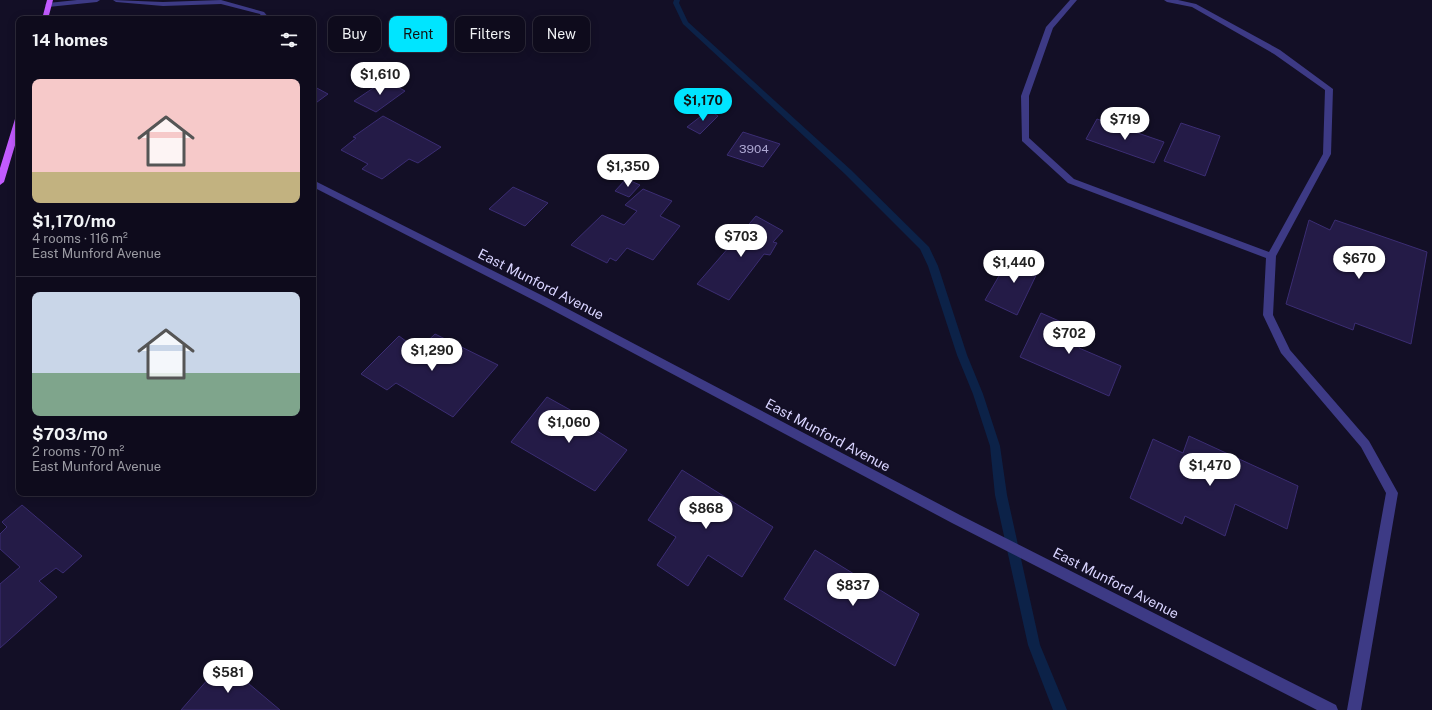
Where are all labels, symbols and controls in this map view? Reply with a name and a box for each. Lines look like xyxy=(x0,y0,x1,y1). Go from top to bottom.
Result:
chip: Buy xyxy=(328,16,381,52)
chip: Rent xyxy=(389,16,447,52)
chip: Filters xyxy=(455,16,525,52)
chip: New xyxy=(533,16,590,52)
icon: filters xyxy=(278,29,300,51)
text: 14 homes xyxy=(32,30,108,50)
pin: $1,610 xyxy=(347,62,413,96)
text: $1,610 xyxy=(360,67,400,82)
pin: $1,170 xyxy=(670,88,736,122)
text: $1,170 xyxy=(683,93,723,108)
icon: home xyxy=(130,105,202,177)
pin: $719 xyxy=(1101,107,1149,141)
text: $719 xyxy=(1109,112,1141,127)
house number: 3904 xyxy=(739,142,769,156)
pin: $1,350 xyxy=(595,154,661,188)
text: $1,350 xyxy=(606,159,650,174)
text: $1,170/mo xyxy=(32,211,116,231)
pin: $703 xyxy=(717,224,765,258)
text: $703 xyxy=(724,229,758,244)
text: 4 rooms · 116 m² xyxy=(32,231,128,246)
street label: East Munford Avenue xyxy=(475,245,607,323)
text: East Munford Avenue xyxy=(32,246,161,261)
pin: $670 xyxy=(1335,246,1383,280)
pin: $1,440 xyxy=(981,250,1047,284)
text: $670 xyxy=(1342,251,1376,266)
text: $1,440 xyxy=(992,255,1036,270)
icon: home xyxy=(130,318,202,390)
pin: $702 xyxy=(1045,321,1093,355)
text: $702 xyxy=(1052,326,1086,341)
pin: $1,290 xyxy=(399,338,465,372)
text: $1,290 xyxy=(410,343,454,358)
street label: East Munford Avenue xyxy=(763,395,893,475)
pin: $1,060 xyxy=(536,410,602,444)
text: $1,060 xyxy=(547,415,591,430)
text: $703/mo xyxy=(32,424,108,444)
text: 2 rooms · 70 m² xyxy=(32,444,124,459)
pin: $1,470 xyxy=(1177,453,1243,487)
text: $1,470 xyxy=(1189,458,1231,473)
text: East Munford Avenue xyxy=(32,459,161,474)
pin: $868 xyxy=(682,496,730,530)
text: $868 xyxy=(689,501,723,516)
street label: East Munford Avenue xyxy=(1050,544,1182,622)
pin: $837 xyxy=(829,573,877,607)
text: $837 xyxy=(836,578,870,593)
pin: $581 xyxy=(204,660,252,694)
text: $581 xyxy=(212,665,244,680)

